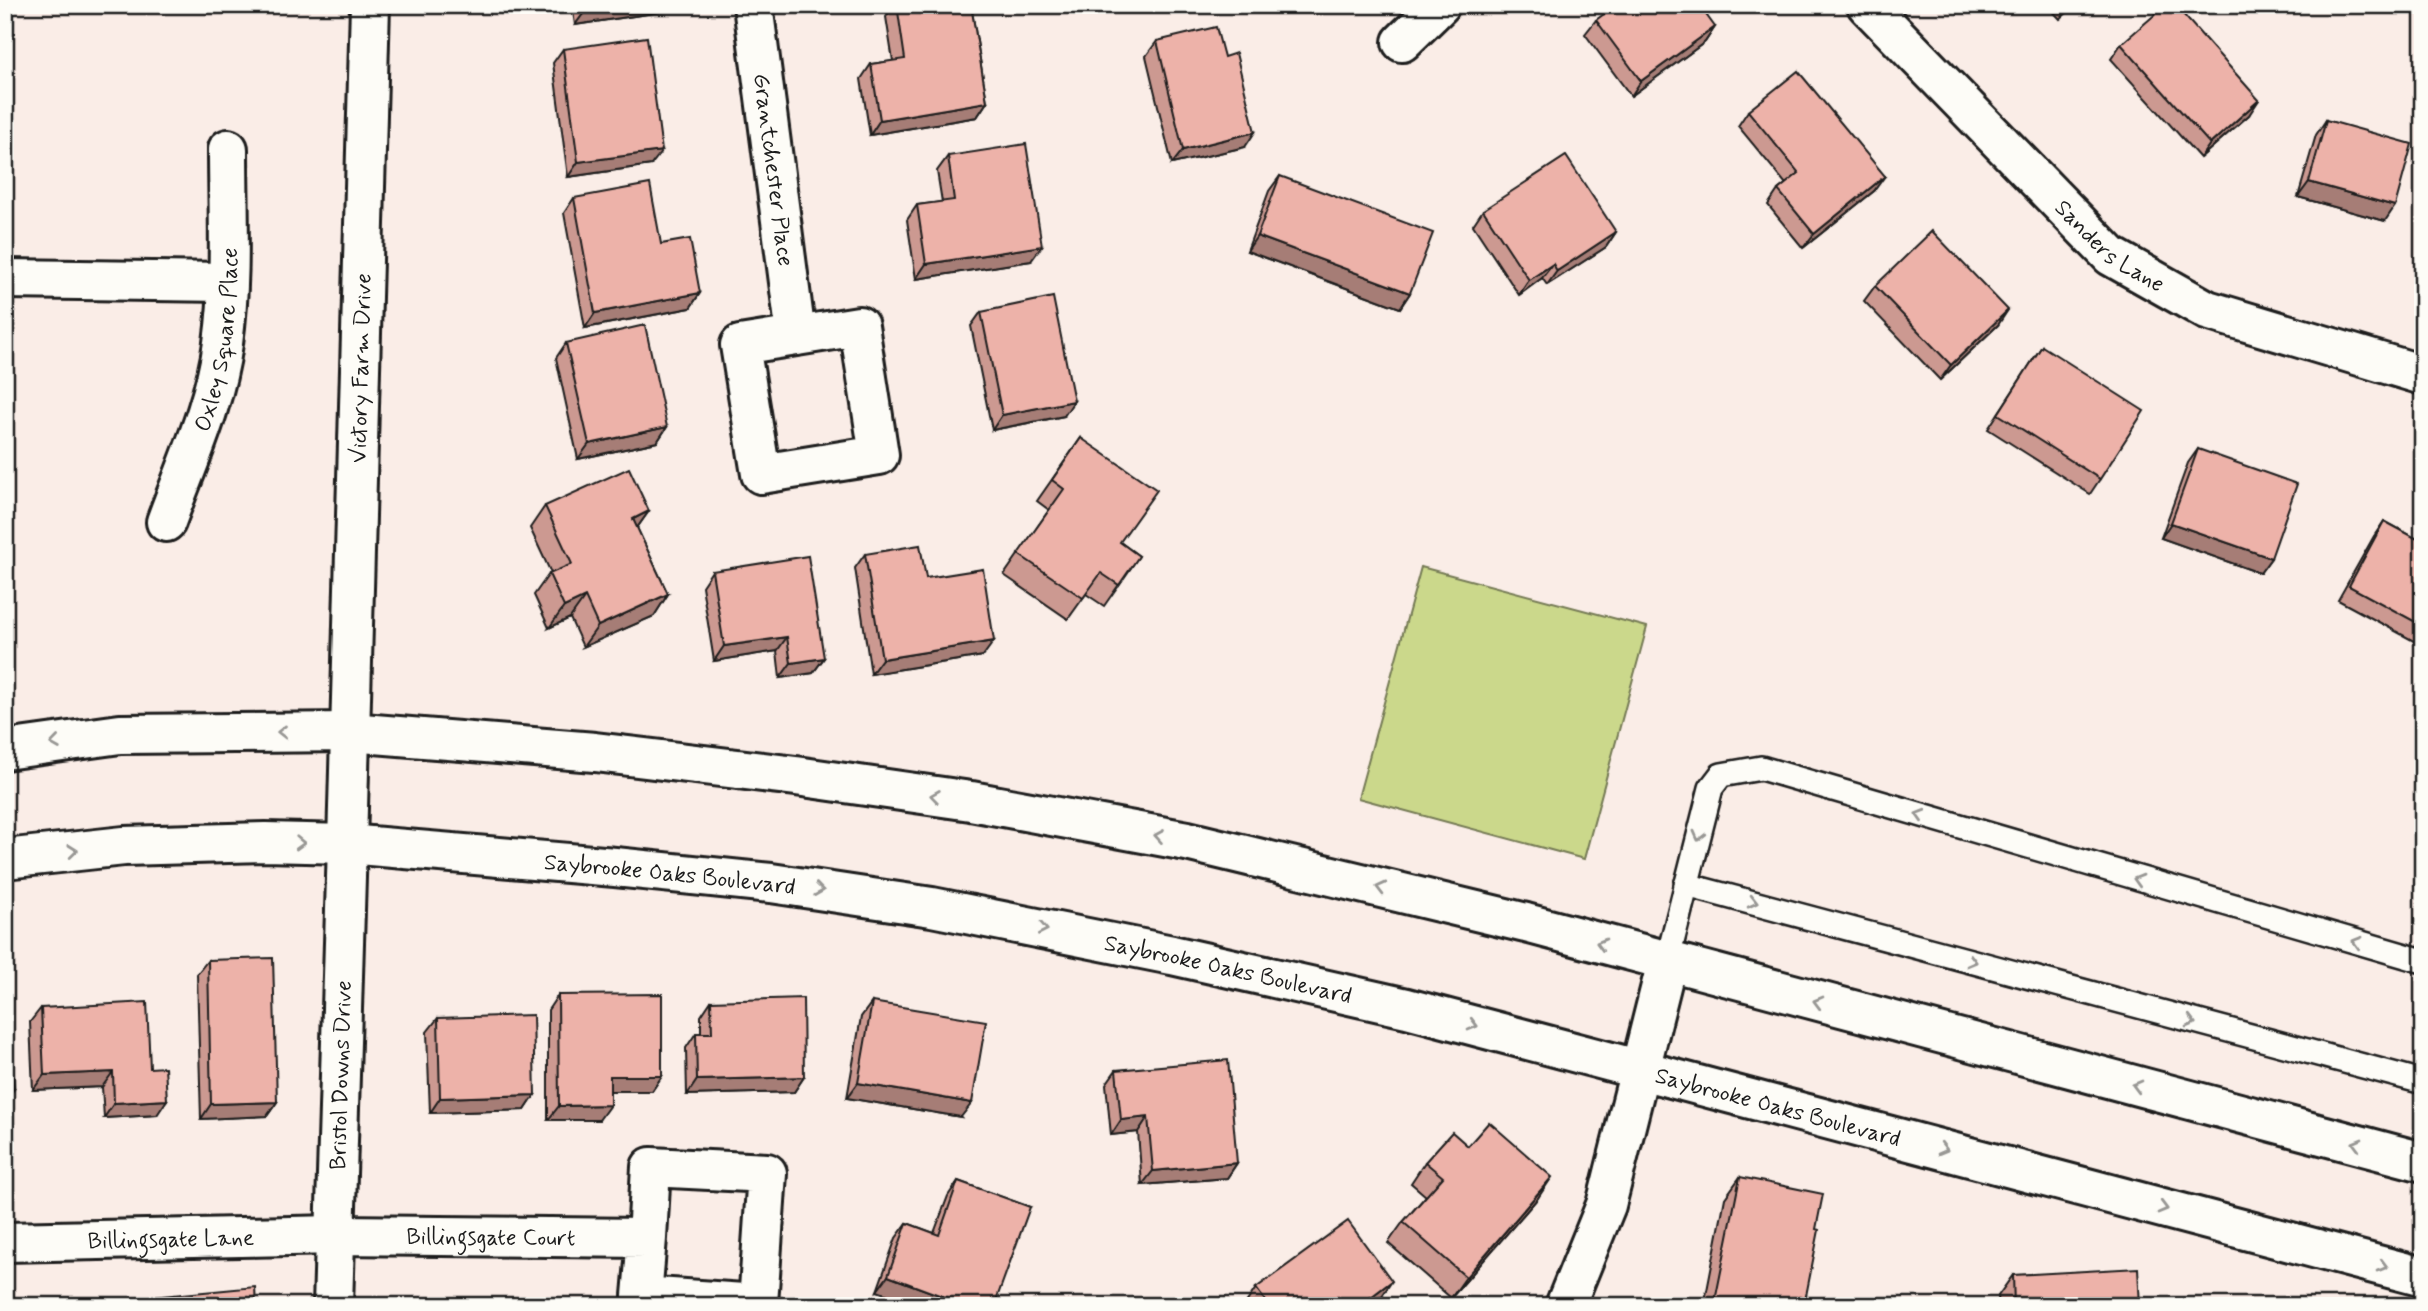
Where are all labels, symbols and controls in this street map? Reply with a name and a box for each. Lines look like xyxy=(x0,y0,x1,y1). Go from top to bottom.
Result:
street label: Grantchester Place xyxy=(745,71,800,268)
street label: Sanders Lane xyxy=(2047,194,2169,300)
street label: Oxley Square Place xyxy=(188,247,246,436)
street label: Victory Farm Drive xyxy=(344,273,380,464)
one-way arrow xyxy=(276,724,287,740)
one-way arrow xyxy=(49,736,61,751)
one-way arrow xyxy=(929,789,941,804)
one-way arrow xyxy=(1915,809,1927,824)
one-way arrow xyxy=(1153,829,1165,844)
one-way arrow xyxy=(1693,830,1707,842)
one-way arrow xyxy=(295,835,306,851)
one-way arrow xyxy=(67,844,79,859)
street label: Saybrooke Oaks Boulevard xyxy=(543,848,797,903)
one-way arrow xyxy=(2133,873,2145,888)
one-way arrow xyxy=(814,882,825,897)
one-way arrow xyxy=(1375,882,1387,896)
one-way arrow xyxy=(1747,894,1759,908)
one-way arrow xyxy=(1037,921,1049,936)
street label: Saybrooke Oaks Boulevard xyxy=(1102,929,1355,1012)
one-way arrow xyxy=(2351,936,2363,951)
one-way arrow xyxy=(1595,938,1607,952)
one-way arrow xyxy=(1966,953,1978,968)
street label: Bristol Downs Drive xyxy=(324,980,360,1170)
one-way arrow xyxy=(1812,996,1824,1010)
one-way arrow xyxy=(2185,1014,2197,1028)
one-way arrow xyxy=(1467,1017,1479,1031)
street label: Saybrooke Oaks Boulevard xyxy=(1652,1061,1904,1155)
one-way arrow xyxy=(2131,1080,2143,1095)
one-way arrow xyxy=(2351,1138,2363,1153)
one-way arrow xyxy=(1937,1141,1949,1156)
one-way arrow xyxy=(2157,1200,2169,1214)
street label: Billingsgate Court xyxy=(406,1223,576,1255)
street label: Billingsgate Lane xyxy=(87,1224,255,1258)
one-way arrow xyxy=(2377,1258,2389,1272)

